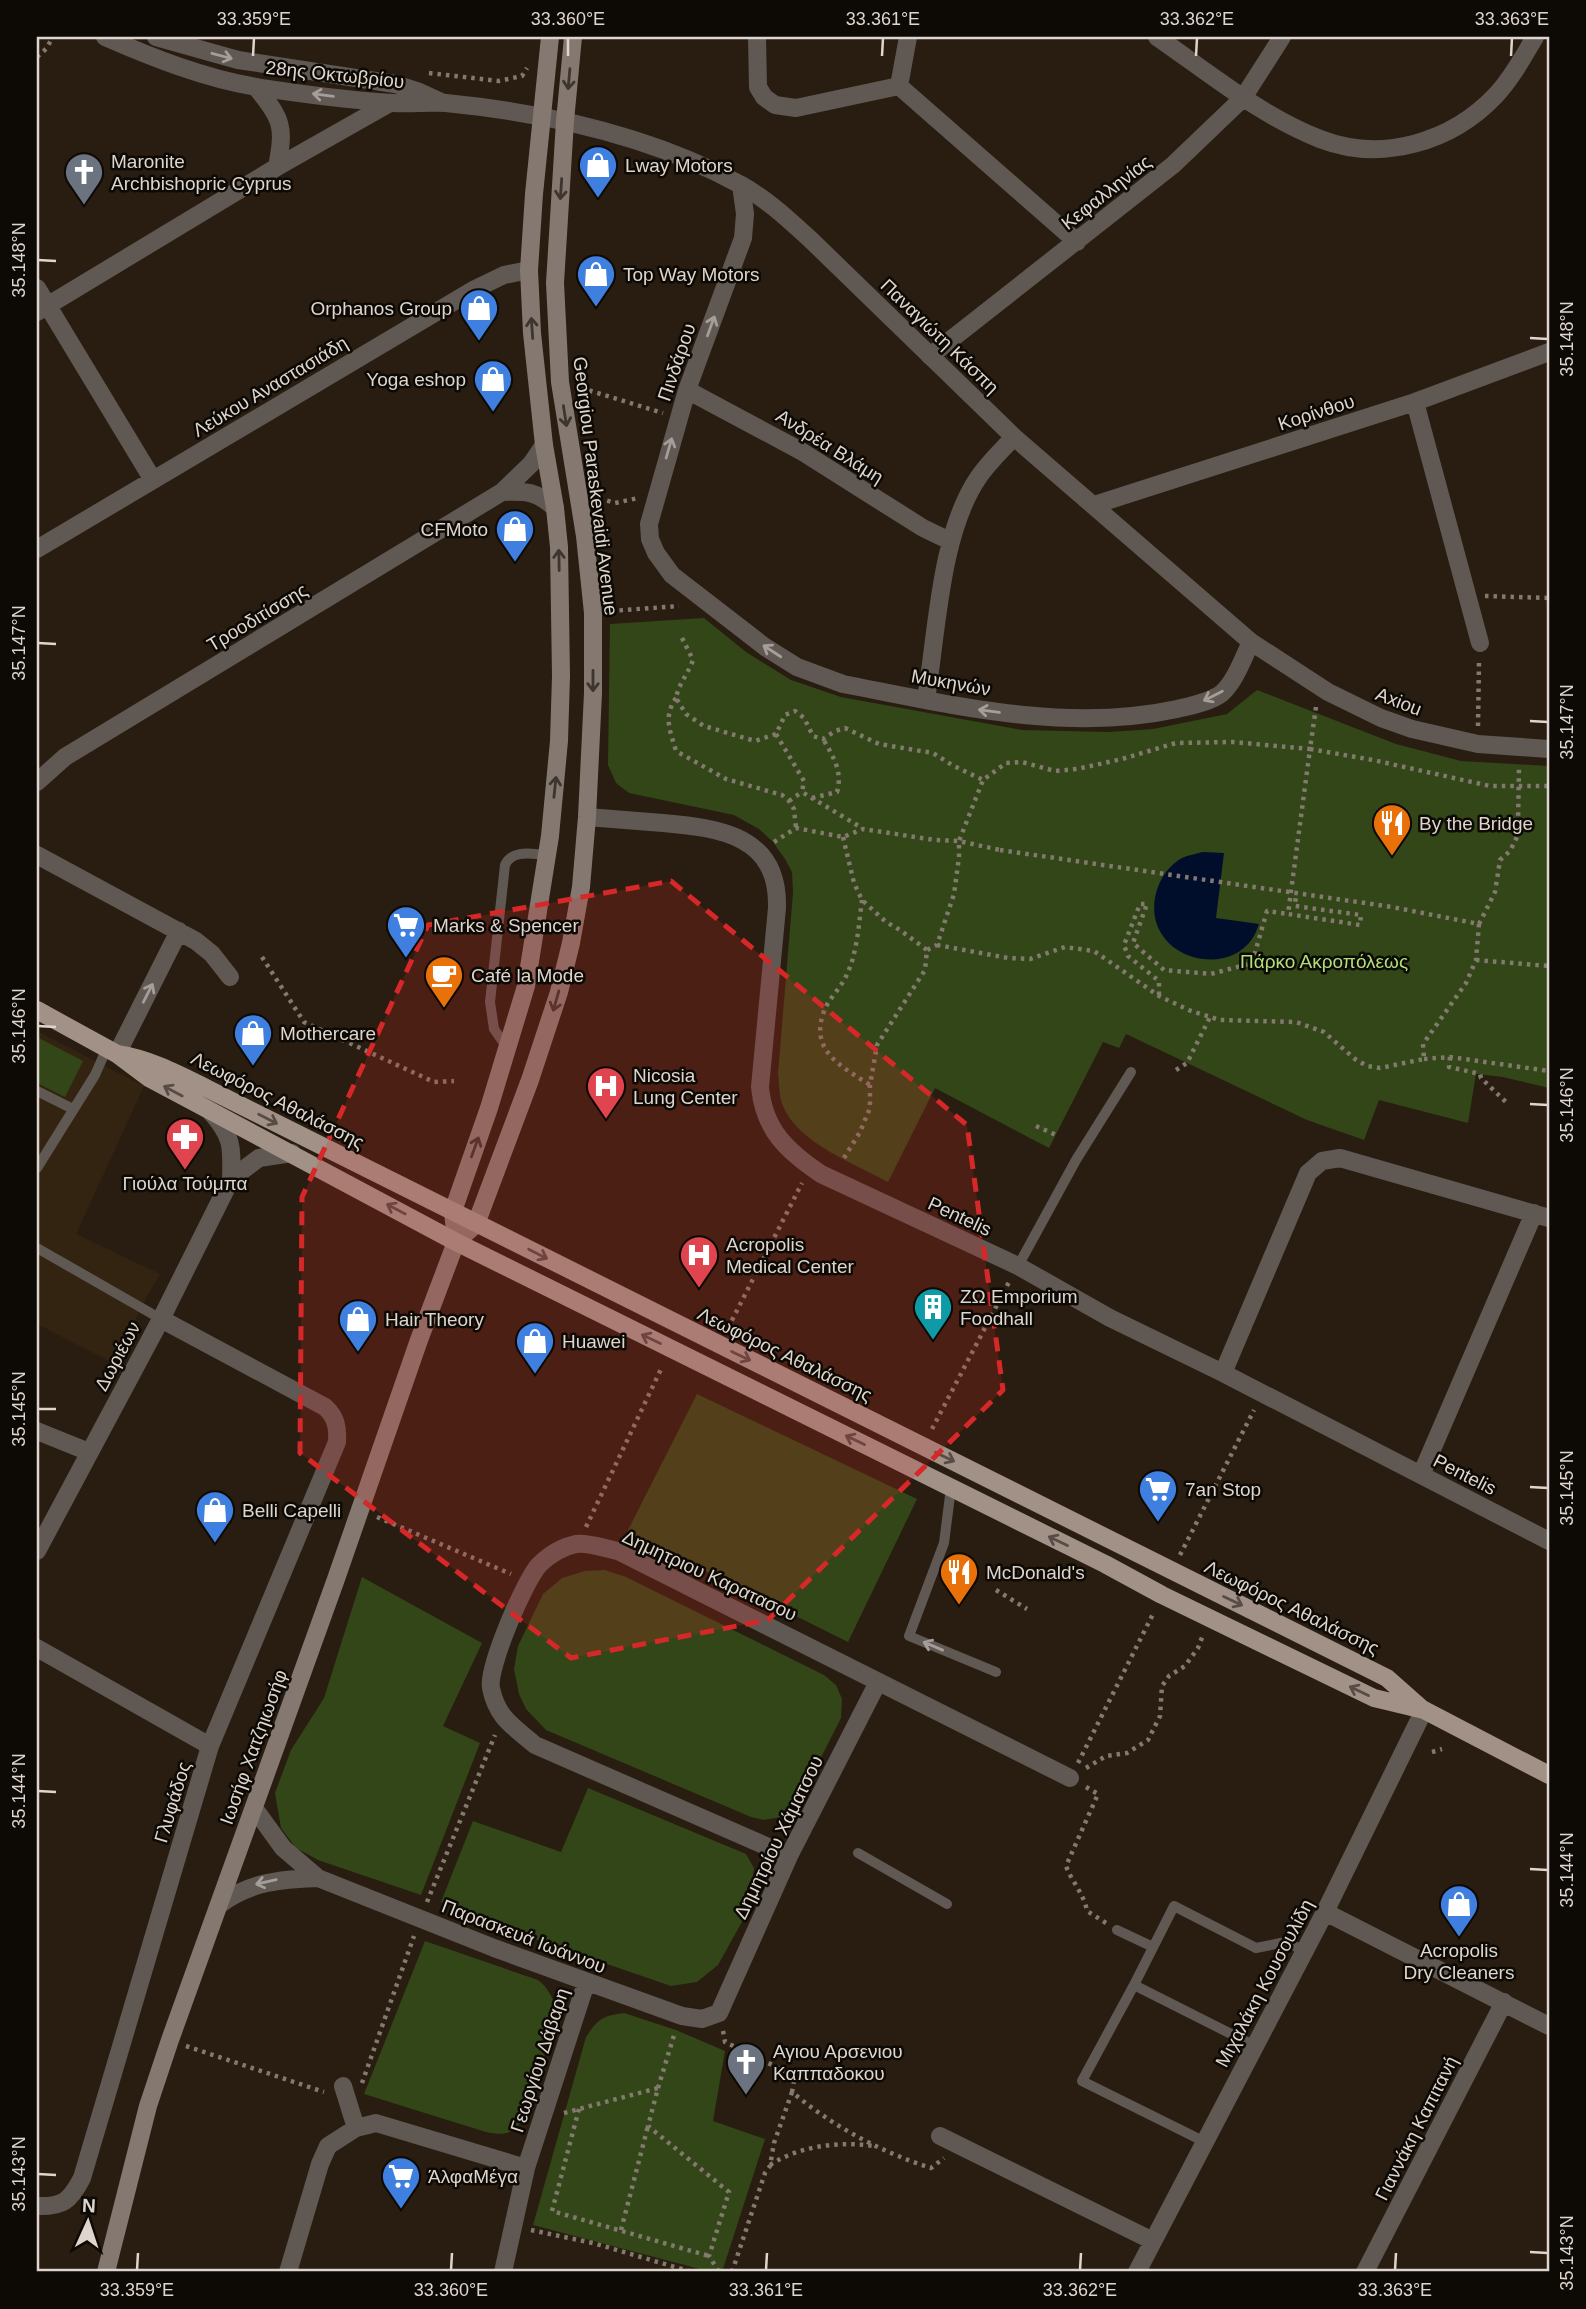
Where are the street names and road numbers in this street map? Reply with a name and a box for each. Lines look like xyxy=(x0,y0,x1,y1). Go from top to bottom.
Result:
street label: 28ης Οκτωβρίου xyxy=(265,57,405,92)
street label: Κεφαλληνίας xyxy=(1057,151,1155,234)
street label: Παναγιώτη Κάσπη xyxy=(876,275,1003,398)
street label: Πινδάρου xyxy=(653,321,700,404)
street label: Λεύκου Αναστασιάδη xyxy=(189,332,351,441)
street label: Georgiou Paraskevaidi Avenue xyxy=(569,355,622,617)
street label: Κορίνθου xyxy=(1275,390,1357,435)
street label: Ανδρέα Βλάμη xyxy=(772,405,887,488)
street label: Τροοδιτίσσης xyxy=(203,579,311,656)
street label: Μυκηνών xyxy=(910,665,992,700)
street label: Axiou xyxy=(1373,683,1425,720)
street label: Λεωφόρος Αθαλάσσης xyxy=(188,1048,368,1153)
street label: Pentelis xyxy=(925,1193,995,1240)
street label: Λεωφόρος Αθαλάσσης xyxy=(694,1303,875,1406)
street label: Δωριέων xyxy=(90,1318,144,1394)
street label: Pentelis xyxy=(1430,1450,1500,1499)
street label: Δημητριου Καρατασου xyxy=(619,1526,800,1625)
street label: Λεωφόρος Αθαλάσσης xyxy=(1201,1556,1382,1659)
street label: Ιωσήφ Χατζηιωσήφ xyxy=(216,1667,291,1827)
street label: Δημητρίου Χάματσου xyxy=(730,1752,827,1922)
street label: Γλυφάδος xyxy=(150,1759,195,1845)
street label: Παρασκευά Ιωάννου xyxy=(439,1896,609,1977)
street label: Μιχαλάκη Κουσουλίδη xyxy=(1211,1896,1318,2071)
street label: Γεωργίου Δάβαρη xyxy=(506,1985,573,2135)
street label: Γιαννάκη Καπιτανή xyxy=(1371,2053,1462,2204)

